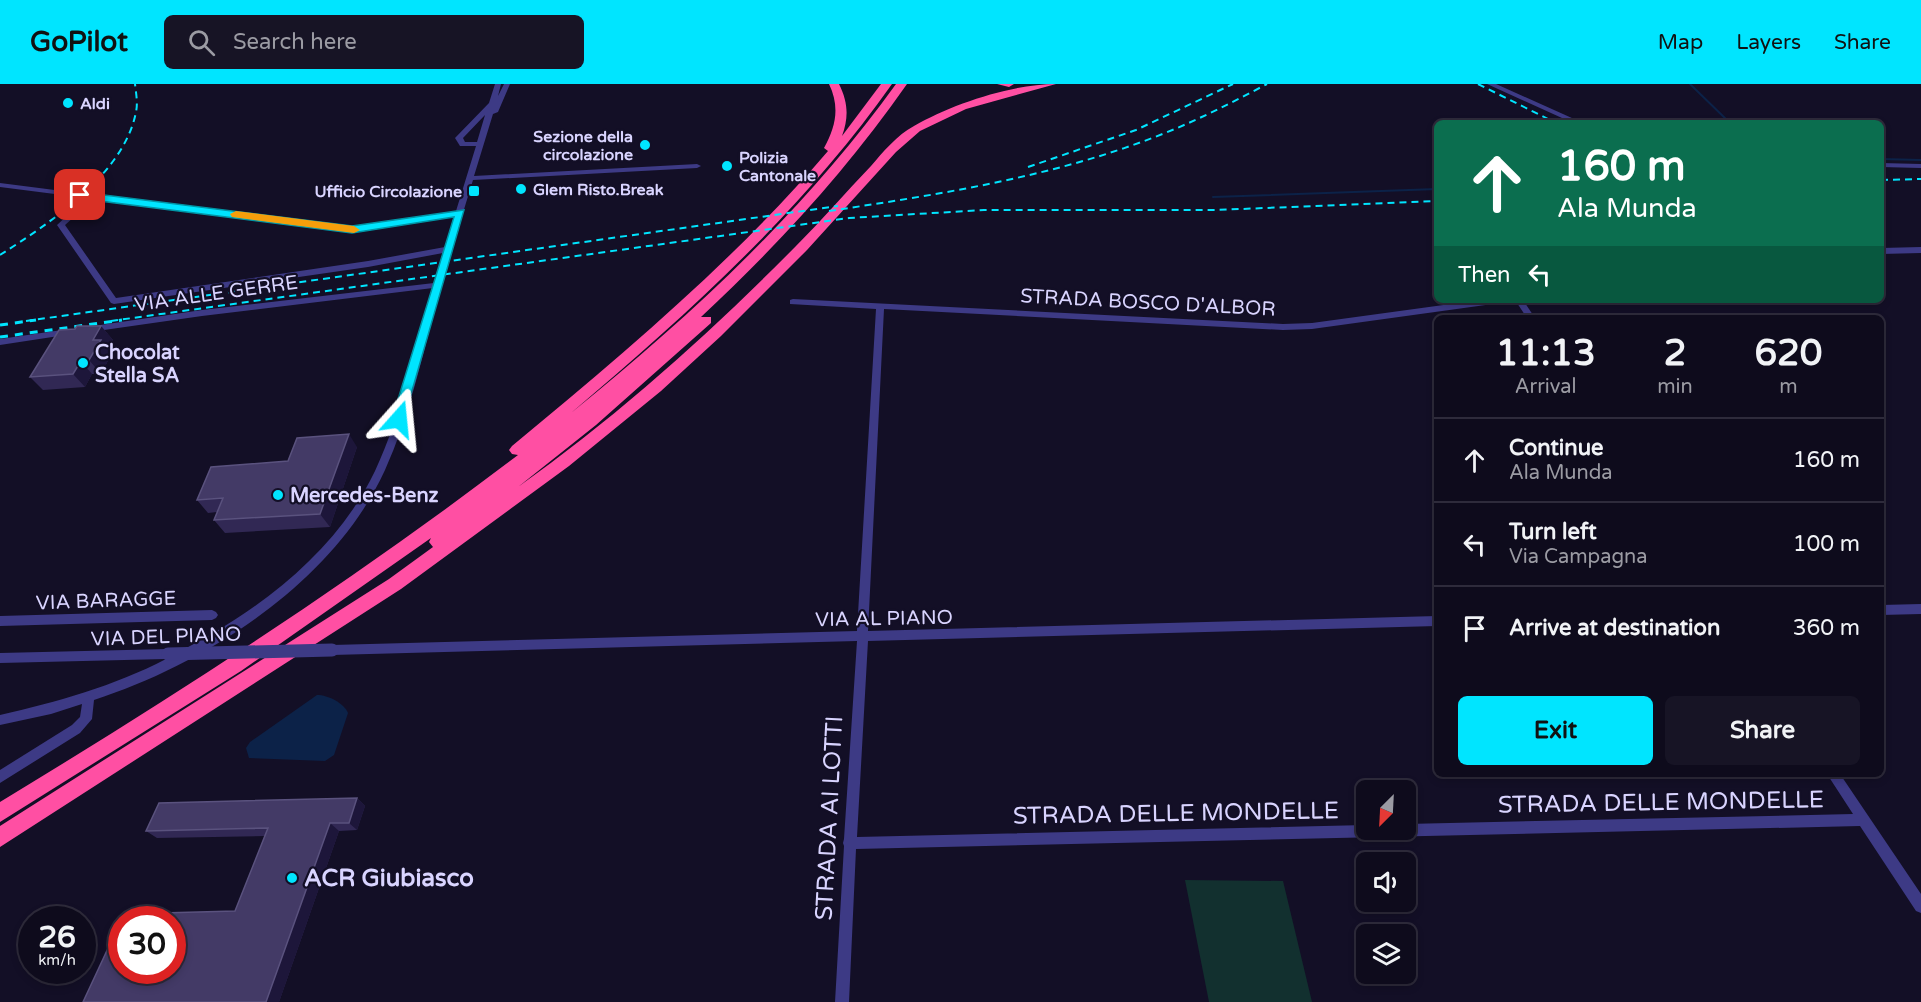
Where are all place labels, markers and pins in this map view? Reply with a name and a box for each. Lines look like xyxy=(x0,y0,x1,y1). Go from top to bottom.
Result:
place label: Aldi xyxy=(80,94,110,114)
marker: Aldi xyxy=(61,96,75,110)
place label: Sezione della circolazione xyxy=(533,127,633,165)
marker: Sezione della circolazione xyxy=(638,138,652,152)
place label: Polizia Cantonale xyxy=(739,148,816,186)
marker: Polizia Cantonale xyxy=(720,159,734,173)
pin xyxy=(54,169,105,220)
place label: Glem Risto.Break xyxy=(533,180,664,200)
place label: Ufficio Circolazione xyxy=(314,182,462,202)
marker: Glem Risto.Break xyxy=(514,182,528,196)
marker: Ufficio Circolazione xyxy=(467,184,481,198)
place label: Chocolat Stella SA xyxy=(95,341,180,388)
marker: Chocolat Stella SA xyxy=(76,356,90,370)
place label: Mercedes-Benz xyxy=(290,484,439,508)
marker: Mercedes-Benz xyxy=(271,488,285,502)
place label: ACR Giubiasco xyxy=(304,864,474,893)
marker: ACR Giubiasco xyxy=(285,871,299,885)

